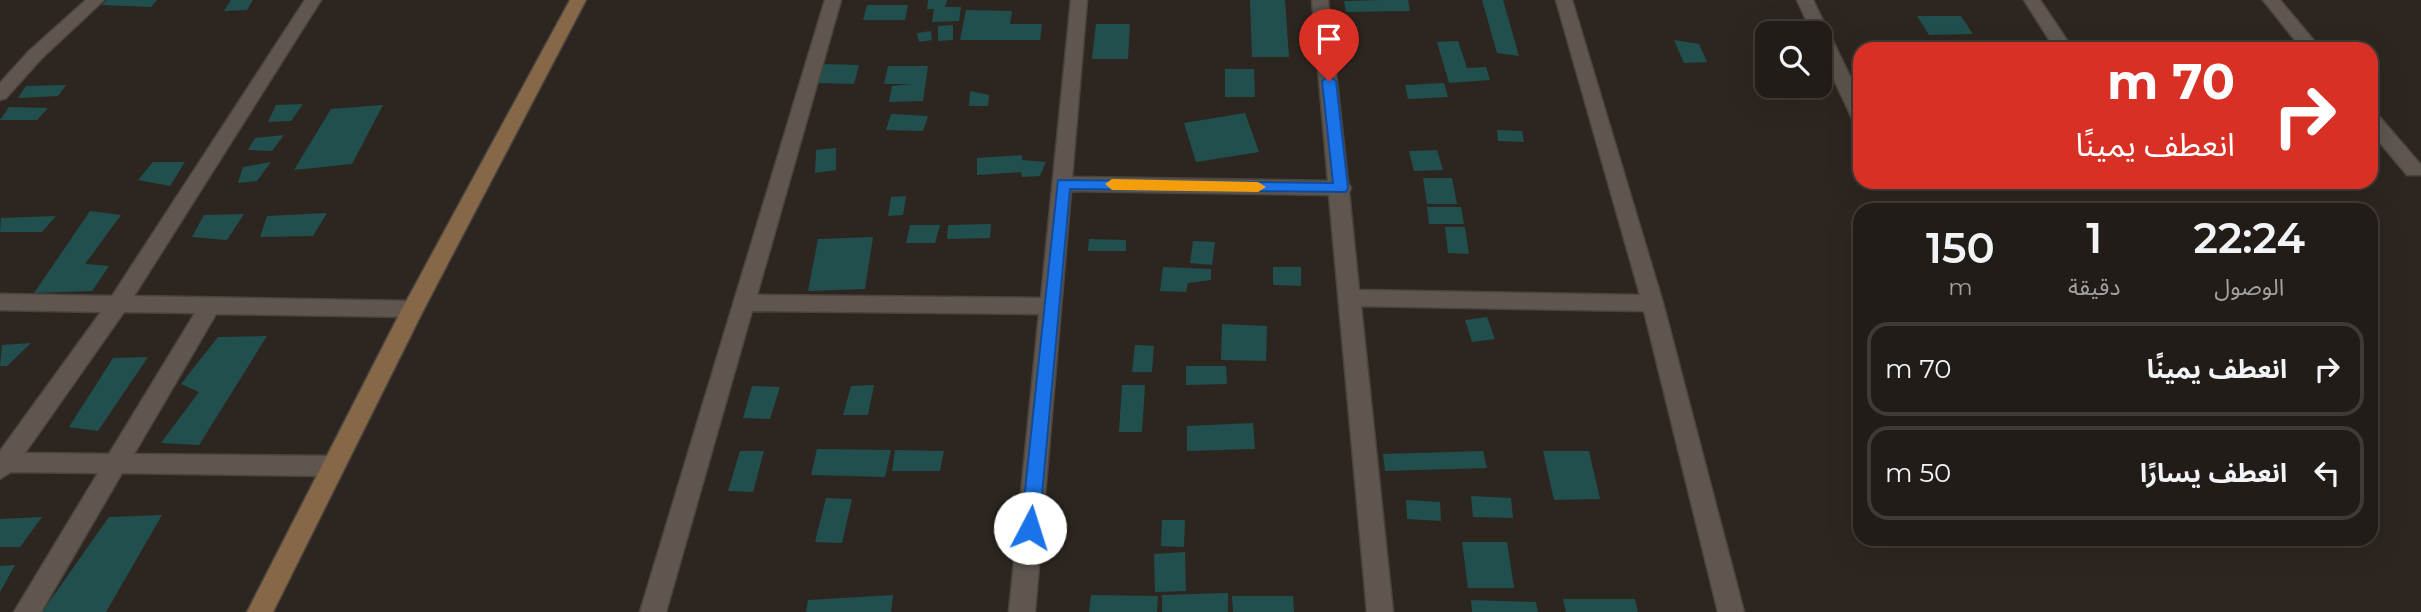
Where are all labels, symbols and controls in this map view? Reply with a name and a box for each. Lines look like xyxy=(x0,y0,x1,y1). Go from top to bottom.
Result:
pin xyxy=(1299,9,1359,81)
icon: arrive xyxy=(1310,20,1348,58)
map controls xyxy=(1755,21,1832,98)
button: search xyxy=(1755,21,1832,98)
text: 70 m xyxy=(2107,52,2235,111)
icon: right xyxy=(2259,70,2350,161)
text: انعطف يمينًا xyxy=(2076,125,2235,164)
text: 1 xyxy=(2086,212,2102,264)
text: 22:24 xyxy=(2193,212,2305,264)
text: 150 xyxy=(1926,222,1995,274)
text: m xyxy=(1948,273,1973,301)
text: دقيقة xyxy=(2068,273,2120,301)
text: الوصول xyxy=(2214,273,2284,301)
icon: right xyxy=(2308,350,2346,388)
text: 70 m xyxy=(1885,353,1951,385)
text: انعطف يمينًا xyxy=(2147,353,2287,385)
icon: left xyxy=(2308,454,2346,492)
text: 50 m xyxy=(1885,457,1951,489)
text: انعطف يسارًا xyxy=(2140,457,2287,489)
position arrow xyxy=(993,491,1067,565)

